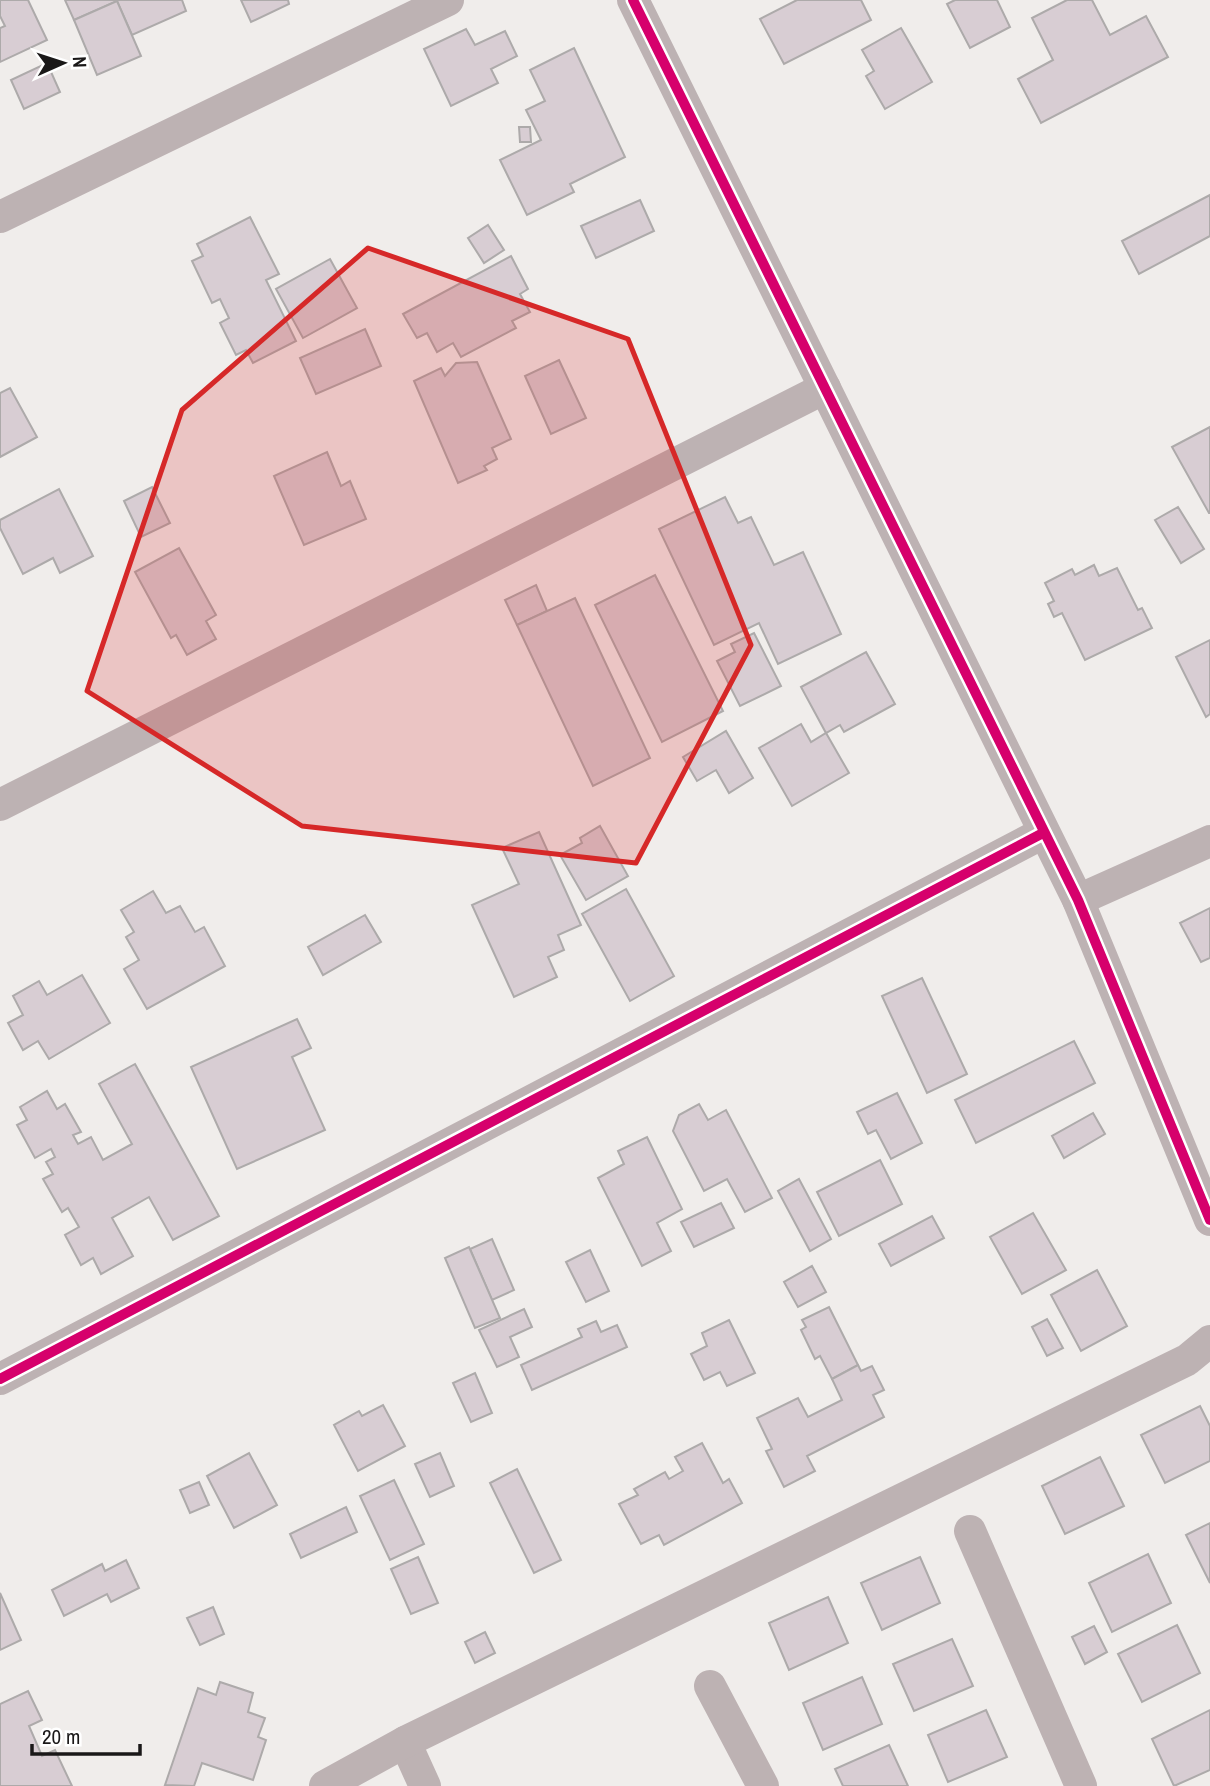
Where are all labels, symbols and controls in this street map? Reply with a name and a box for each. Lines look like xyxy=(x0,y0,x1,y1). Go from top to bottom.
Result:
north arrow xyxy=(28,28,98,98)
text: N xyxy=(67,56,93,68)
scale bar xyxy=(32,1712,140,1756)
text: 20 m xyxy=(42,1722,80,1751)

